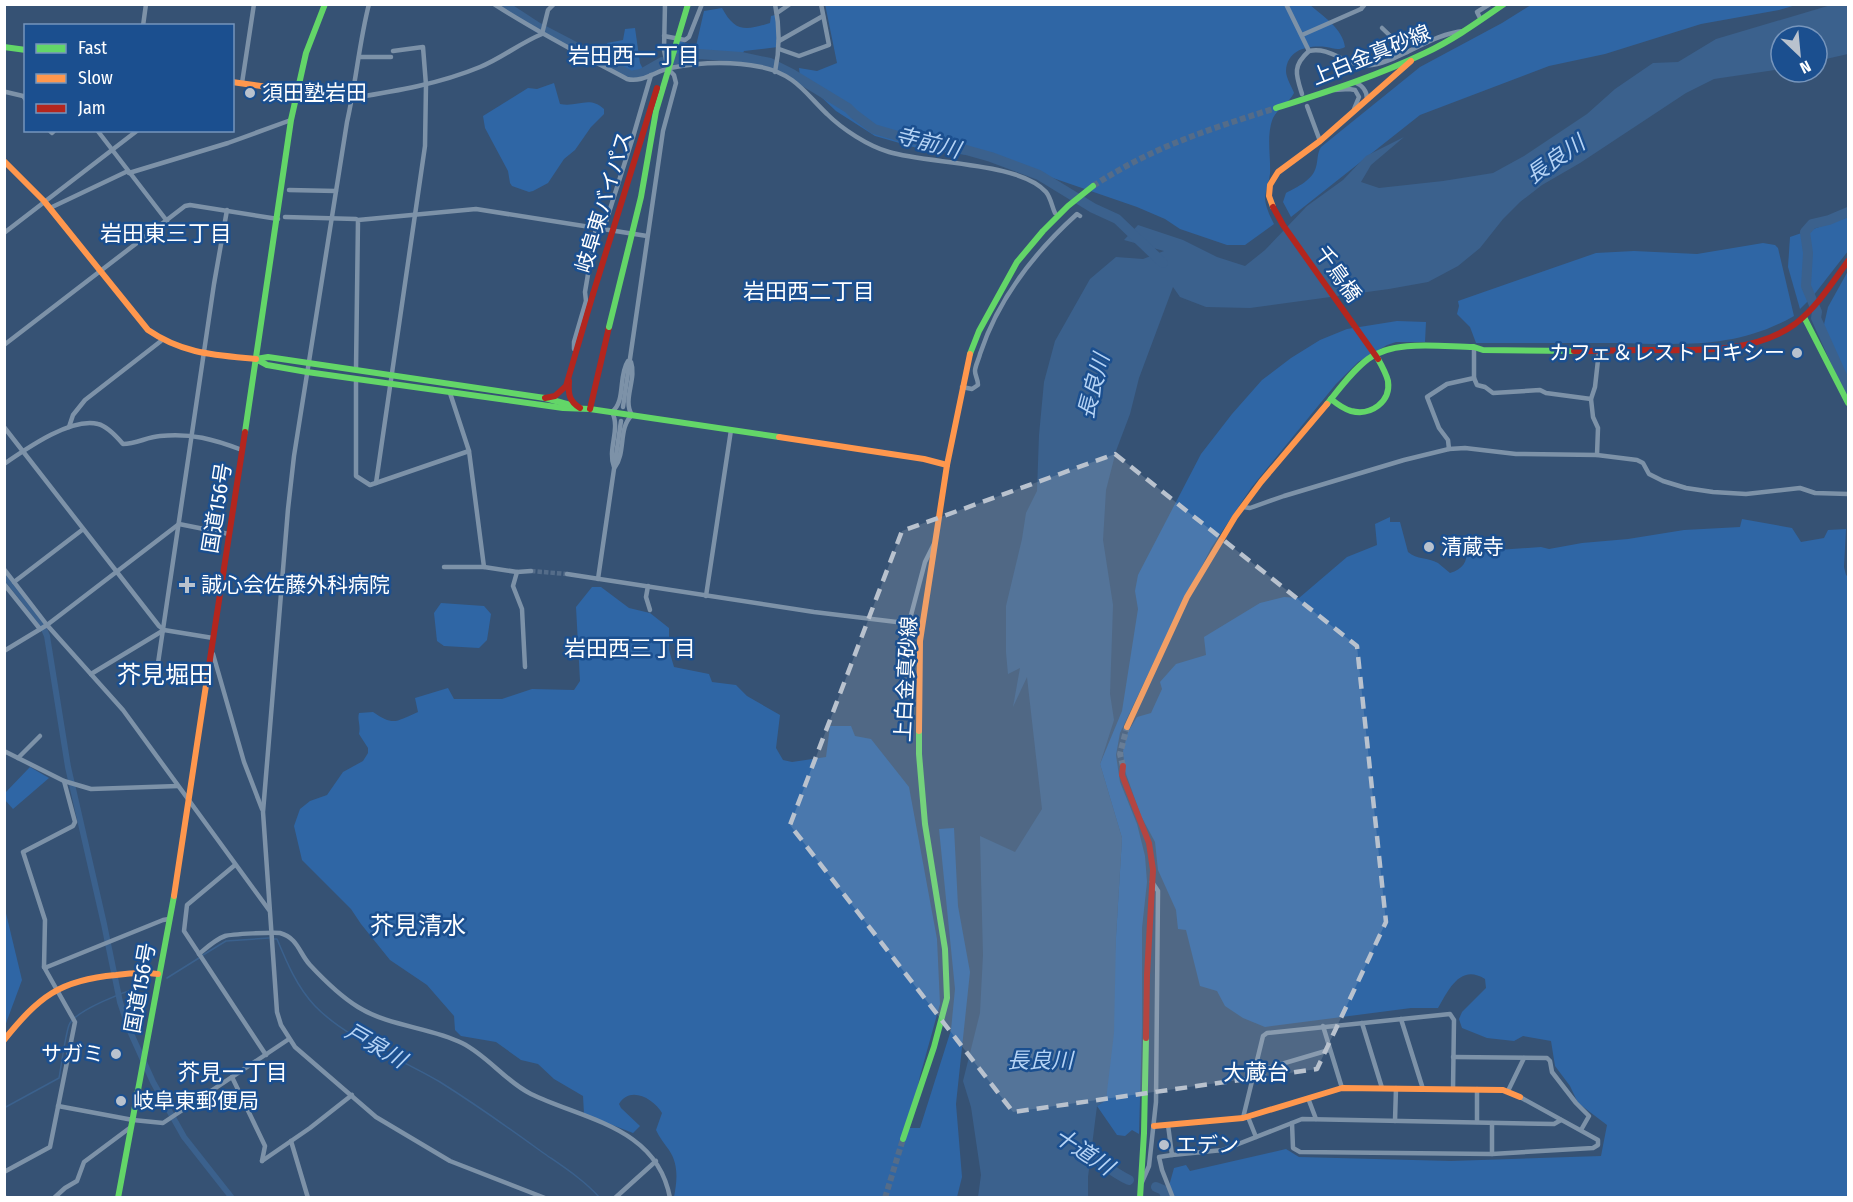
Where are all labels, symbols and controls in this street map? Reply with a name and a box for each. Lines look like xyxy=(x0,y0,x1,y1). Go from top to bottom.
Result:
street label: 上白金真砂線 xyxy=(1308,19,1434,91)
legend xyxy=(24,24,234,132)
north arrow xyxy=(1769,24,1829,84)
text: Fast xyxy=(78,37,107,59)
district label: 岩田西一丁目 xyxy=(568,42,700,69)
text: N xyxy=(1797,56,1814,78)
text: Slow xyxy=(78,67,113,89)
place label: 須田塾岩田 xyxy=(262,80,367,106)
marker: 須田塾岩田 xyxy=(243,86,257,100)
text: Jam xyxy=(78,97,106,119)
water label: 寺前川 xyxy=(893,121,965,164)
street label: 岐阜東バイパス xyxy=(570,128,638,276)
water label: 長良川 xyxy=(1521,128,1592,189)
district label: 岩田東三丁目 xyxy=(100,220,232,247)
street label: 千鳥橋 xyxy=(1309,241,1367,307)
district label: 岩田西二丁目 xyxy=(743,278,875,305)
place label: カフェ＆レスト ロキシー xyxy=(1549,340,1785,366)
marker: カフェ＆レスト ロキシー xyxy=(1790,346,1804,360)
water label: 長良川 xyxy=(1072,349,1116,422)
street label: 国道156号 xyxy=(197,461,237,555)
place label: 清蔵寺 xyxy=(1441,534,1504,560)
marker: 清蔵寺 xyxy=(1422,540,1436,554)
place label: 誠心会佐藤外科病院 xyxy=(201,572,390,598)
marker: 誠心会佐藤外科病院 xyxy=(178,576,196,594)
street label: 上白金真砂線 xyxy=(890,615,922,743)
district label: 岩田西三丁目 xyxy=(564,635,696,662)
district label: 芥見堀田 xyxy=(117,661,213,689)
district label: 芥見清水 xyxy=(370,912,466,940)
street label: 国道156号 xyxy=(119,941,161,1035)
water label: 戸泉川 xyxy=(340,1017,413,1075)
place label: サガミ xyxy=(41,1041,104,1067)
marker: サガミ xyxy=(109,1047,123,1061)
water label: 長良川 xyxy=(1007,1047,1075,1074)
district label: 芥見一丁目 xyxy=(178,1059,288,1086)
district label: 大蔵台 xyxy=(1223,1059,1289,1086)
place label: 岐阜東郵便局 xyxy=(133,1088,259,1114)
marker: 岐阜東郵便局 xyxy=(114,1094,128,1108)
water label: 十道川 xyxy=(1049,1122,1120,1182)
place label: エデン xyxy=(1176,1132,1239,1158)
marker: エデン xyxy=(1157,1138,1171,1152)

